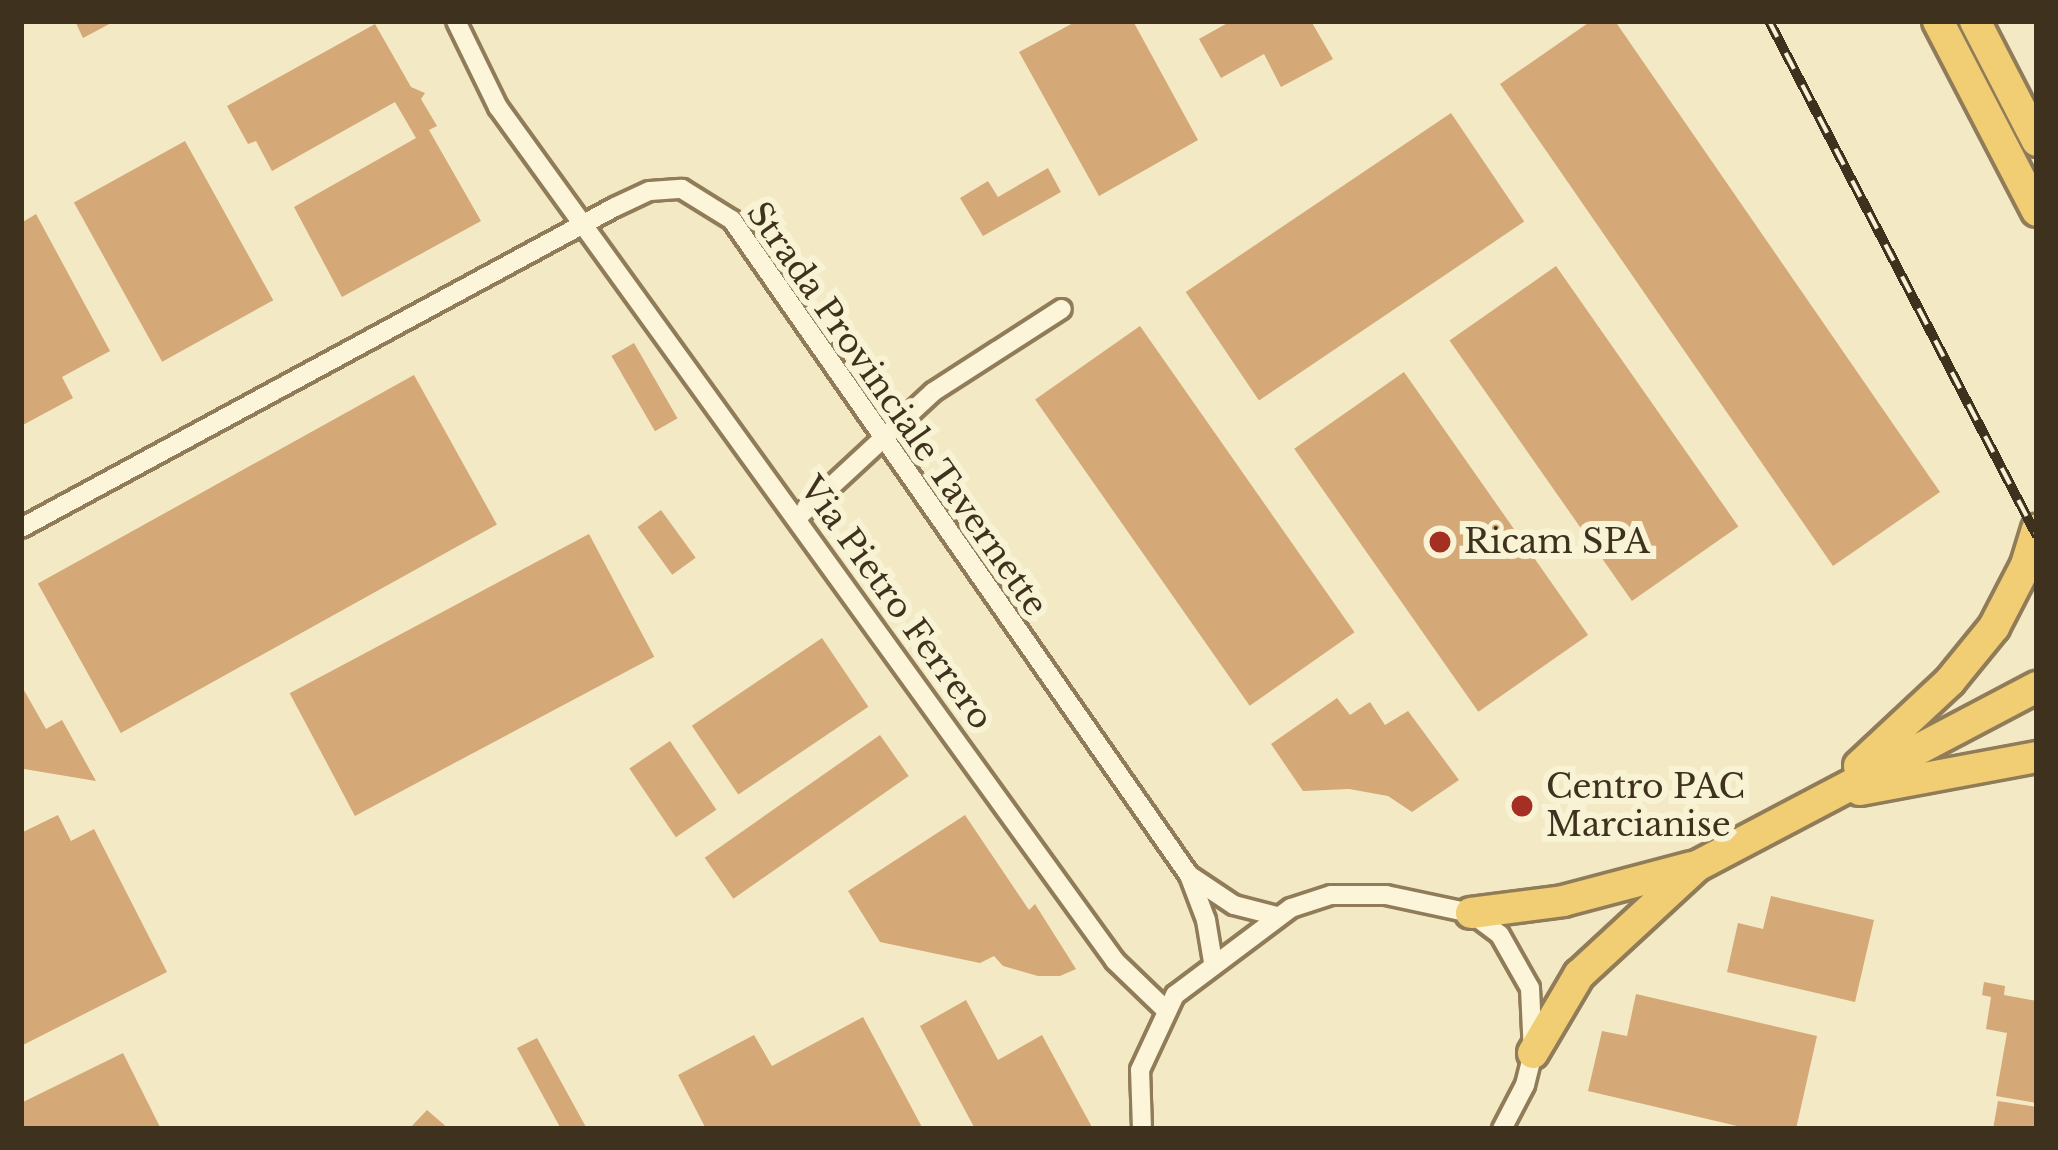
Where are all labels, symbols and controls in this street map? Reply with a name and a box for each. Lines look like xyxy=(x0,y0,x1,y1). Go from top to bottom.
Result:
street label: Strada Provinciale Tavernette xyxy=(738,194,1056,624)
street label: Via Pietro Ferrero xyxy=(791,469,1001,737)
place label: Ricam SPA xyxy=(1464,522,1650,562)
marker: Ricam SPA xyxy=(1427,529,1453,555)
place label: Centro PAC Marcianise xyxy=(1546,767,1745,845)
marker: Centro PAC Marcianise xyxy=(1509,793,1535,819)

